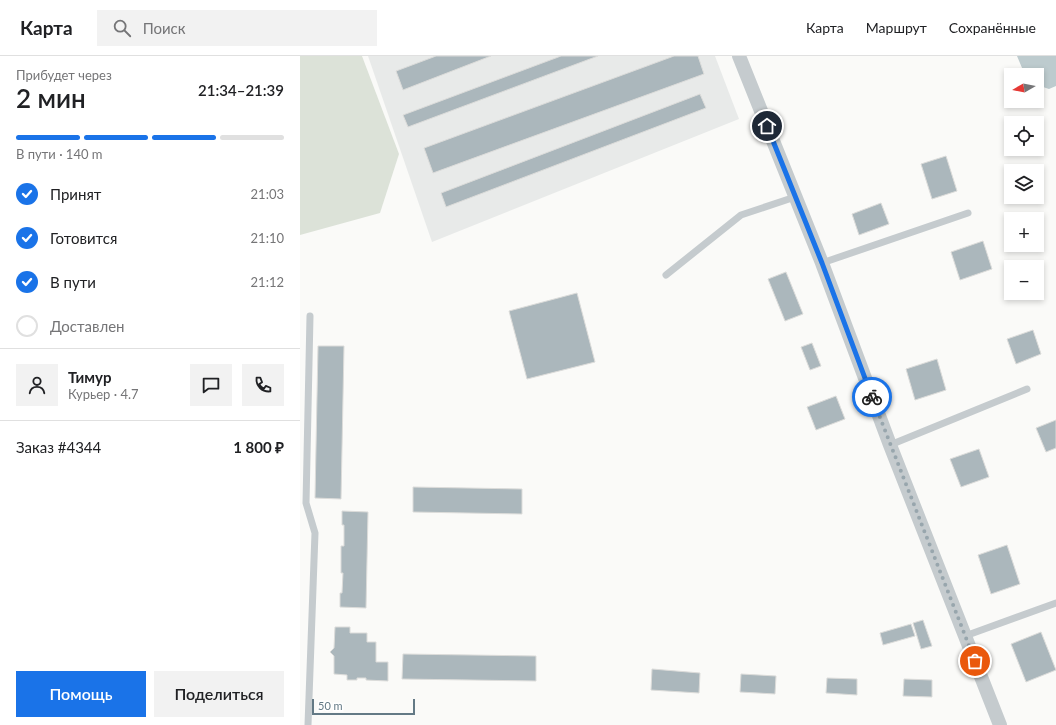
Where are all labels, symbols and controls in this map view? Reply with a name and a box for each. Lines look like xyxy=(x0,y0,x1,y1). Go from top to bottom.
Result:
search box xyxy=(97,10,377,46)
text: Карта xyxy=(20,16,73,39)
icon: search xyxy=(111,17,133,39)
text: Поиск xyxy=(143,19,186,37)
text: Карта xyxy=(806,19,844,36)
text: Маршрут xyxy=(866,19,927,36)
text: Сохранённые xyxy=(949,19,1036,36)
text: Прибудет через xyxy=(16,67,112,83)
north arrow xyxy=(1004,68,1044,108)
map controls xyxy=(1004,68,1044,300)
text: 21:34–21:39 xyxy=(198,81,284,99)
text: 2 мин xyxy=(16,82,86,114)
pin xyxy=(750,109,784,143)
icon: home xyxy=(756,115,778,137)
button: locate xyxy=(1004,116,1044,156)
text: В пути · 140 m xyxy=(16,146,102,162)
button: layers xyxy=(1004,164,1044,204)
icon: check xyxy=(16,183,38,205)
text: Принят xyxy=(50,185,101,203)
text: 21:03 xyxy=(251,186,284,202)
button: + xyxy=(1004,212,1044,252)
icon: check xyxy=(16,227,38,249)
text: Готовится xyxy=(50,229,117,247)
text: 21:10 xyxy=(251,230,284,246)
button: − xyxy=(1004,260,1044,300)
icon: check xyxy=(16,271,38,293)
text: В пути xyxy=(50,273,96,291)
text: 21:12 xyxy=(251,274,284,290)
text: Доставлен xyxy=(50,317,125,335)
button: person xyxy=(16,364,58,406)
button: chat xyxy=(190,364,232,406)
button: phone xyxy=(242,364,284,406)
text: Тимур xyxy=(68,368,111,386)
courier xyxy=(852,377,892,417)
text: Курьер · 4.7 xyxy=(68,386,139,402)
icon: bike xyxy=(861,386,883,408)
text: Заказ #4344 xyxy=(16,438,101,456)
text: 1 800 ₽ xyxy=(233,438,284,456)
pin xyxy=(958,644,992,678)
icon: bag xyxy=(964,650,986,672)
button: Помощь xyxy=(16,671,146,717)
button: Поделиться xyxy=(154,671,284,717)
scale bar xyxy=(312,697,415,716)
text: 50 m xyxy=(318,699,343,712)

